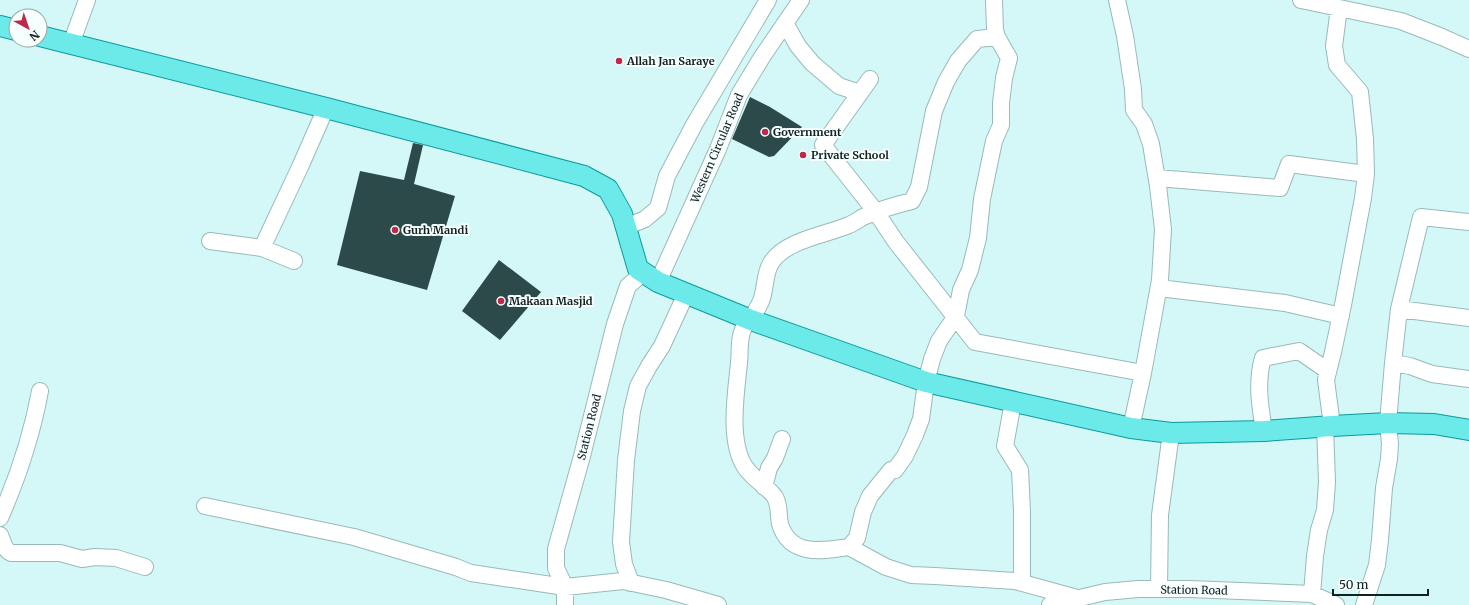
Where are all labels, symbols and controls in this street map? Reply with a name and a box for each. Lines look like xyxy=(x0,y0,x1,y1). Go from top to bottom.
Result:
north arrow xyxy=(8,8,48,48)
text: N xyxy=(26,28,42,44)
place label: Allah Jan Saraye xyxy=(626,54,715,68)
marker: Allah Jan Saraye xyxy=(614,56,624,66)
street label: Western Circular Road xyxy=(687,91,747,206)
place label: Government xyxy=(773,125,842,139)
marker: Government xyxy=(760,127,770,137)
place label: Private School xyxy=(811,148,889,162)
marker: Private School xyxy=(798,150,808,160)
place label: Gurh Mandi xyxy=(403,223,468,237)
marker: Gurh Mandi xyxy=(390,225,400,235)
place label: Makaan Masjid xyxy=(509,294,593,308)
marker: Makaan Masjid xyxy=(496,296,506,306)
street label: Station Road xyxy=(574,392,604,461)
scale bar xyxy=(1333,571,1428,597)
text: 50 m xyxy=(1339,577,1368,592)
street label: Station Road xyxy=(1160,582,1228,598)

